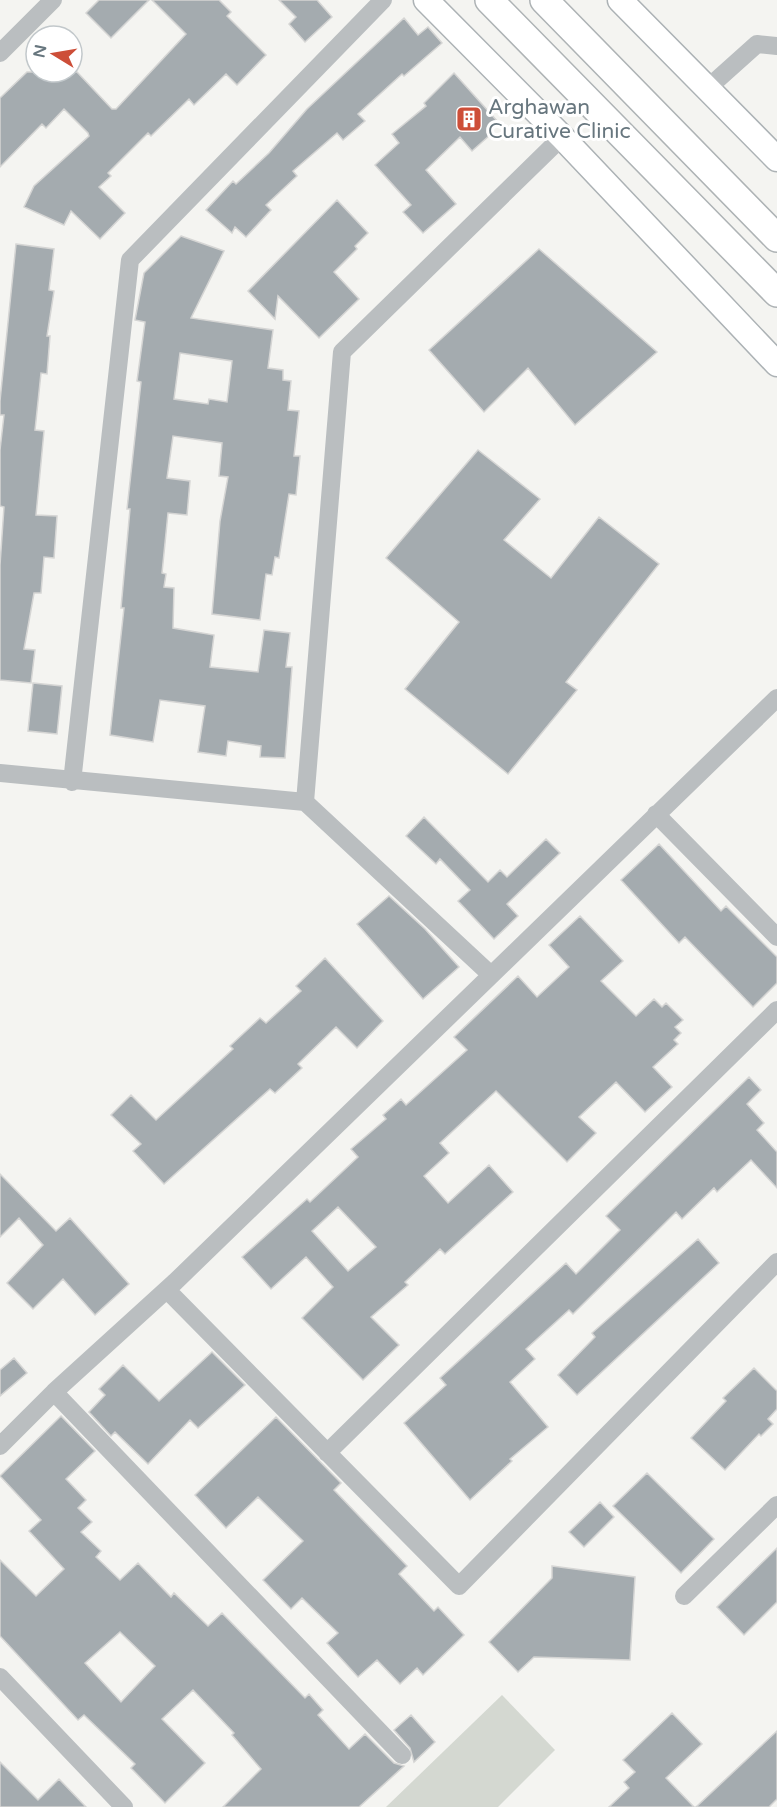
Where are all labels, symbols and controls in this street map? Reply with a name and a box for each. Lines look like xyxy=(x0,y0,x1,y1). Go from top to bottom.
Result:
north arrow xyxy=(24,24,84,84)
text: N xyxy=(29,43,51,60)
place label: Arghawan Curative Clinic xyxy=(488,95,631,144)
building icon: Arghawan Curative Clinic xyxy=(454,104,484,134)

